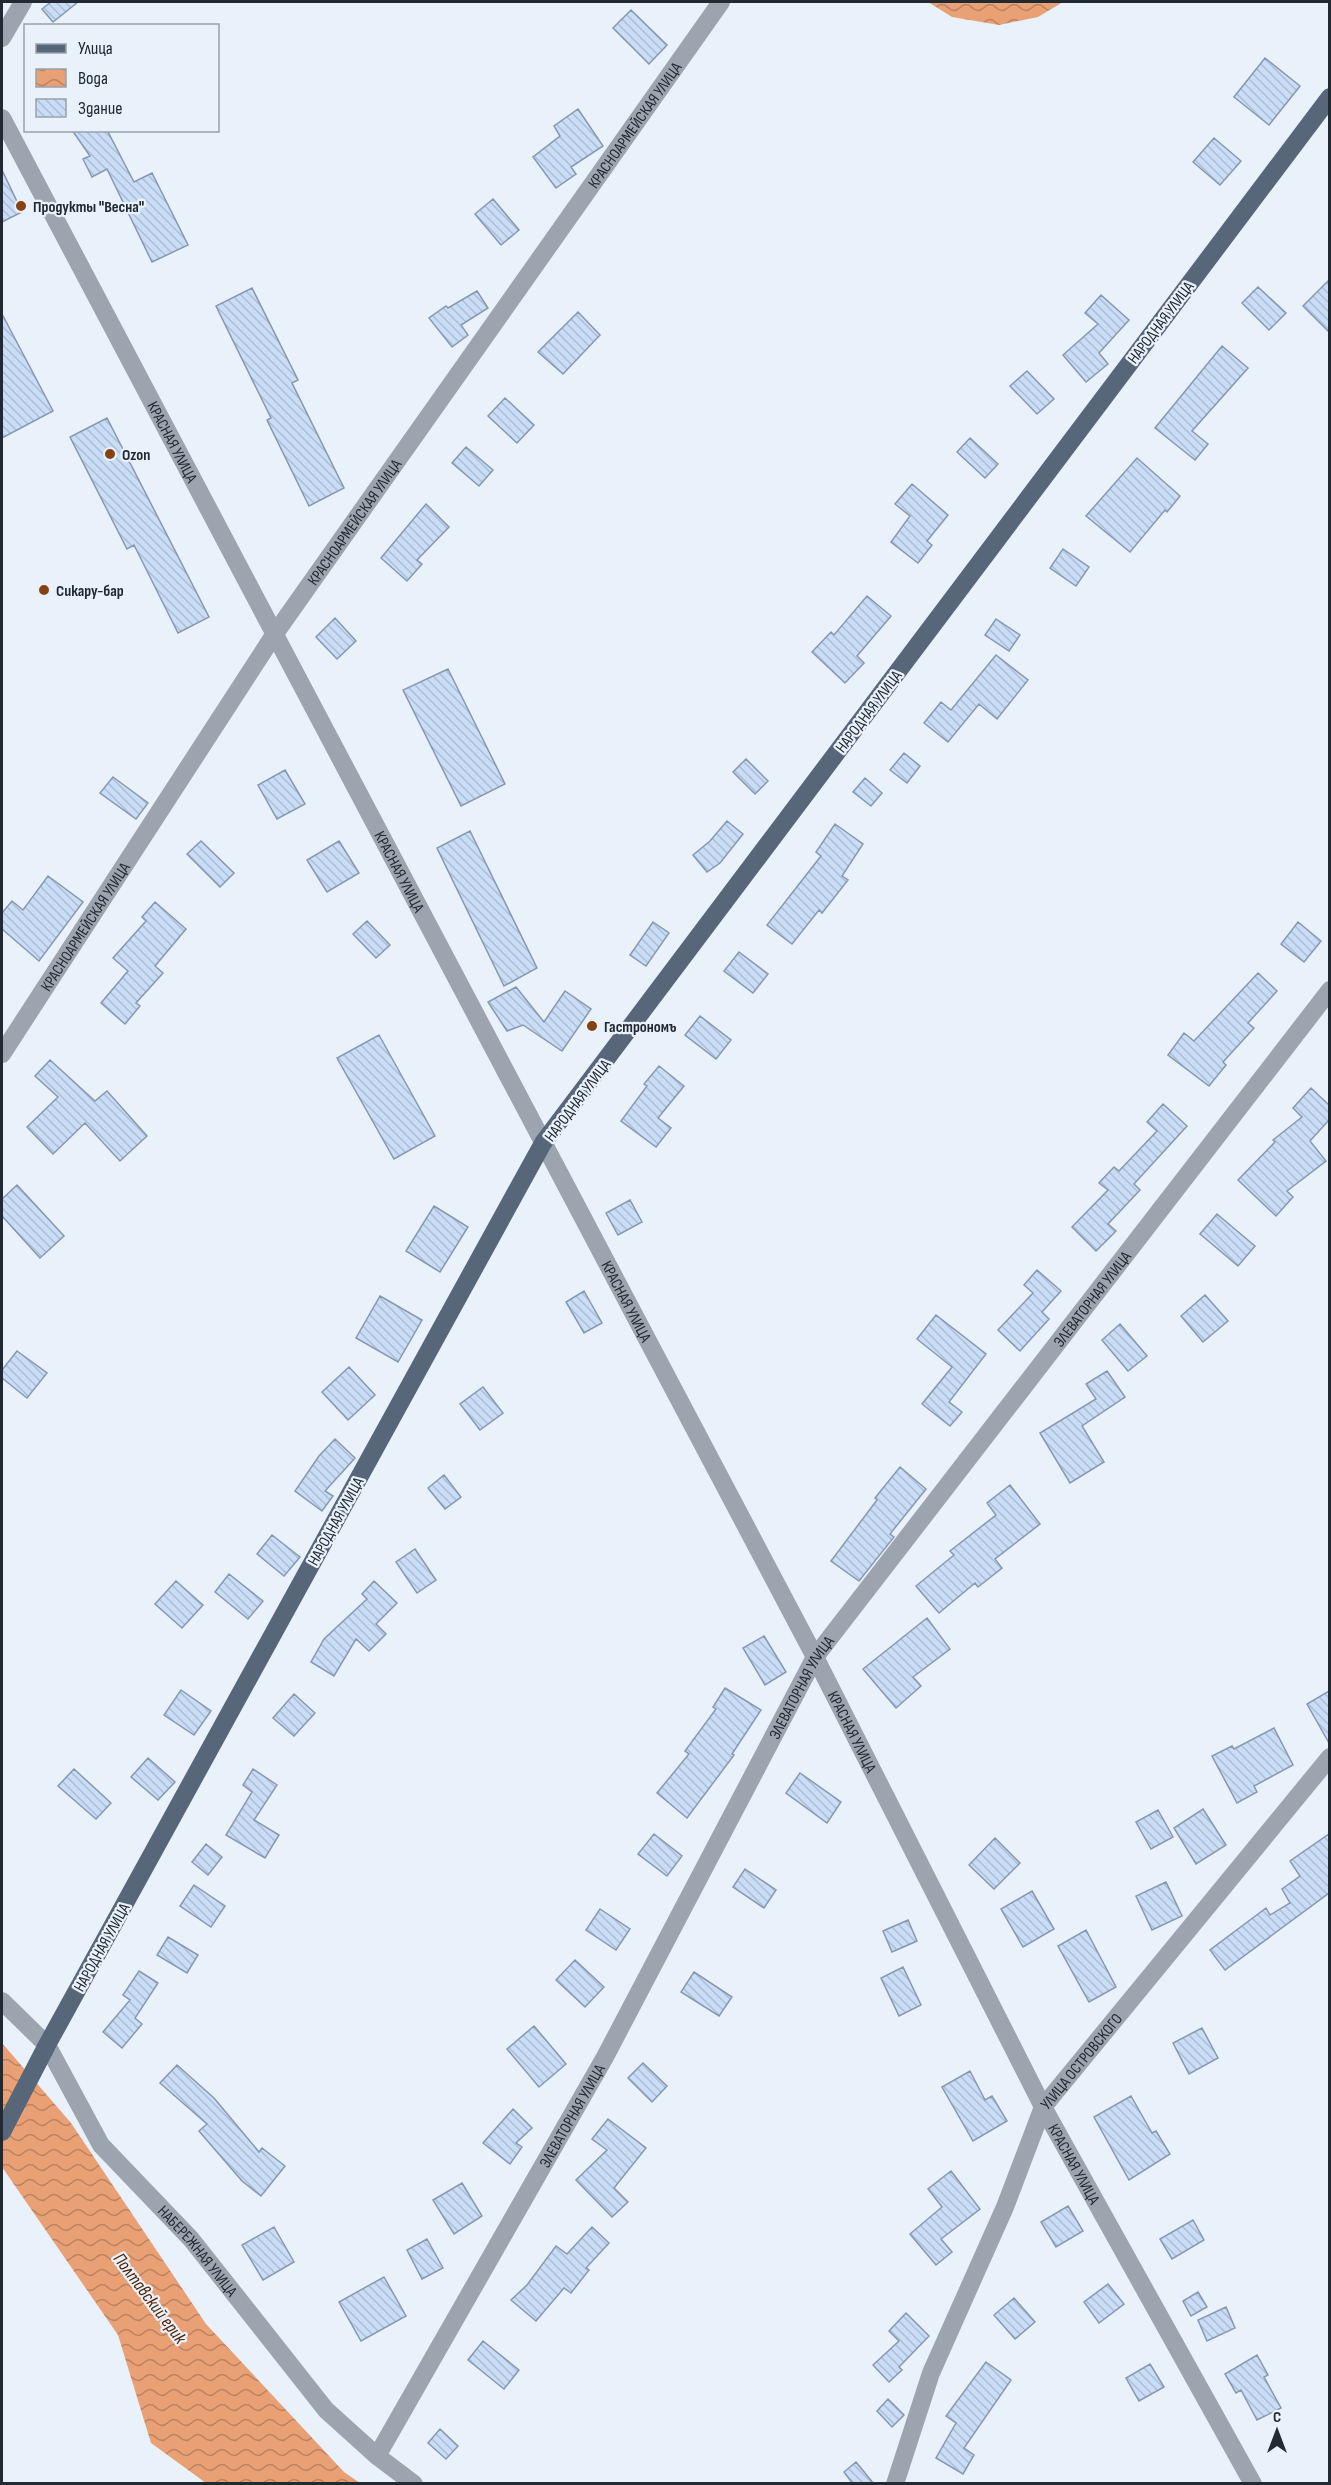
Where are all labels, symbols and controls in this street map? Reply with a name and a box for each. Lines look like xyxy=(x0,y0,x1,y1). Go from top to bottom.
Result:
legend xyxy=(24,24,219,132)
text: Улица xyxy=(78,38,113,59)
street label: КРАСНОАРМЕЙСКАЯ УЛИЦА xyxy=(584,59,686,192)
text: Вода xyxy=(78,68,108,89)
text: Здание xyxy=(78,98,123,119)
place label: Продукты "Весна" xyxy=(33,198,144,217)
marker: Продукты "Весна" xyxy=(14,199,28,213)
street label: НАРОДНАЯ УЛИЦА xyxy=(1124,278,1198,368)
street label: КРАСНАЯ УЛИЦА xyxy=(142,399,201,486)
place label: Ozon xyxy=(122,446,150,465)
marker: Ozon xyxy=(103,447,117,461)
street label: КРАСНОАРМЕЙСКАЯ УЛИЦА xyxy=(304,456,406,589)
place label: Сикару-бар xyxy=(56,582,124,601)
marker: Сикару-бар xyxy=(37,583,51,597)
street label: НАРОДНАЯ УЛИЦА xyxy=(832,667,906,757)
street label: КРАСНАЯ УЛИЦА xyxy=(369,828,428,916)
street label: КРАСНОАРМЕЙСКАЯ УЛИЦА xyxy=(37,859,135,995)
place label: Гастрономъ xyxy=(604,1018,677,1037)
marker: Гастрономъ xyxy=(585,1019,599,1033)
street label: НАРОДНАЯ УЛИЦА xyxy=(541,1056,615,1146)
street label: ЭЛЕВАТОРНАЯ УЛИЦА xyxy=(1050,1248,1136,1351)
street label: КРАСНАЯ УЛИЦА xyxy=(596,1258,655,1346)
street label: НАРОДНАЯ УЛИЦА xyxy=(304,1474,368,1569)
street label: ЭЛЕВАТОРНАЯ УЛИЦА xyxy=(766,1633,839,1743)
street label: КРАСНАЯ УЛИЦА xyxy=(823,1688,880,1776)
street label: НАРОДНАЯ УЛИЦА xyxy=(70,1900,134,1995)
street label: УЛИЦА ОСТРОВСКОГО xyxy=(1037,2010,1127,2114)
street label: ЭЛЕВАТОРНАЯ УЛИЦА xyxy=(536,2061,610,2171)
street label: КРАСНАЯ УЛИЦА xyxy=(1043,2121,1103,2208)
street label: НАБЕРЕЖНАЯ УЛИЦА xyxy=(153,2202,241,2301)
water label: Полтавский ерик xyxy=(109,2249,191,2349)
north arrow xyxy=(1247,2401,1307,2461)
text: С xyxy=(1273,2408,1281,2427)

